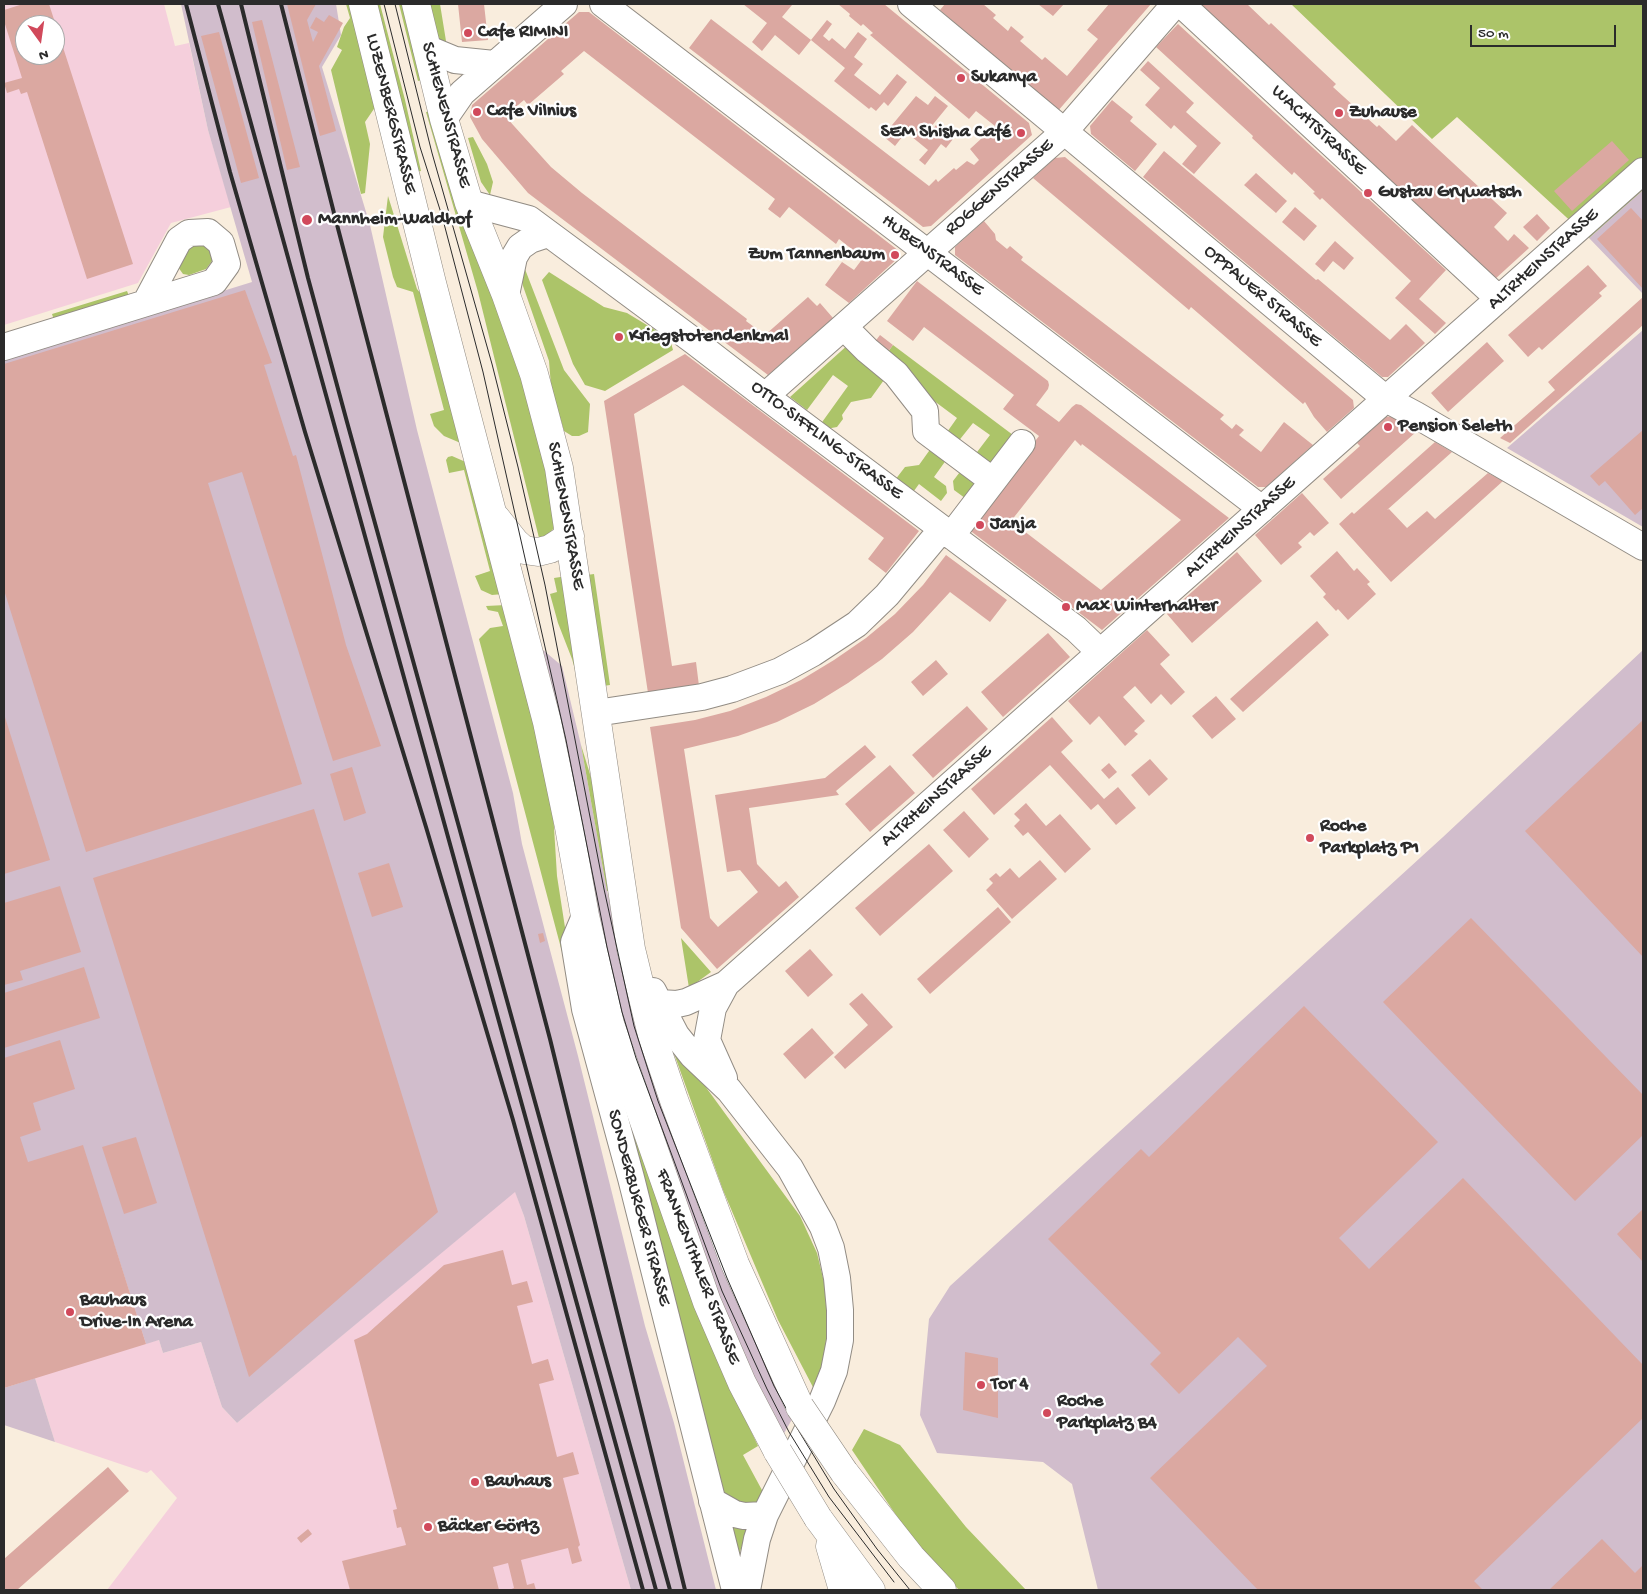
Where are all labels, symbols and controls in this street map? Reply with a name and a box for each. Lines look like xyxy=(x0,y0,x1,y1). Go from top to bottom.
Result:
north arrow xyxy=(15,15,65,65)
scale bar xyxy=(1472,15,1618,47)
place label: Cafe RIMINI xyxy=(478,22,568,44)
text: 50 m xyxy=(1478,25,1509,43)
marker: Cafe RIMINI xyxy=(462,27,474,39)
street label: LUZENBERGSTRASSE xyxy=(359,31,421,197)
street label: SCHIENENSTRASSE xyxy=(415,40,475,190)
text: N xyxy=(37,45,50,63)
place label: Sukanya xyxy=(971,67,1037,89)
marker: Sukanya xyxy=(955,72,967,84)
street label: WACHTSTRASSE xyxy=(1265,81,1371,181)
place label: Cafe Vilnius xyxy=(487,101,576,123)
place label: Zuhause xyxy=(1349,102,1417,124)
marker: Cafe Vilnius xyxy=(471,106,483,118)
marker: Zuhause xyxy=(1333,107,1345,119)
place label: SEM Shisha Café xyxy=(881,122,1011,144)
marker: SEM Shisha Café xyxy=(1015,127,1027,139)
street label: ROGGENSTRASSE xyxy=(941,135,1059,241)
place label: Gustav Grywatsch xyxy=(1378,182,1522,204)
marker: Gustav Grywatsch xyxy=(1362,187,1374,199)
street label: ALTRHEINSTRASSE xyxy=(1484,204,1604,316)
place label: Mannheim-Waldhof xyxy=(318,209,471,231)
street label: HUBENSTRASSE xyxy=(876,210,988,302)
marker: Mannheim-Waldhof xyxy=(300,213,314,227)
street label: OPPAUER STRASSE xyxy=(1198,241,1326,353)
place label: Zum Tannenbaum xyxy=(748,244,885,266)
marker: Zum Tannenbaum xyxy=(889,249,901,261)
place label: Kriegstotendenkmal xyxy=(629,326,789,348)
marker: Kriegstotendenkmal xyxy=(613,331,625,343)
street label: OTTO-SIFFLING-STRASSE xyxy=(745,376,907,506)
place label: Pension Seleth xyxy=(1398,416,1512,438)
marker: Pension Seleth xyxy=(1382,421,1394,433)
street label: SCHIENENSTRASSE xyxy=(541,440,589,592)
street label: ALTRHEINSTRASSE xyxy=(1181,472,1301,584)
place label: Janja xyxy=(990,514,1036,536)
marker: Janja xyxy=(974,519,986,531)
place label: Max Winterhalter xyxy=(1076,596,1217,618)
marker: Max Winterhalter xyxy=(1060,601,1072,613)
street label: ALTRHEINSTRASSE xyxy=(877,741,997,853)
place label: Roche Parkplatz P1 xyxy=(1320,816,1419,860)
marker: Roche Parkplatz P1 xyxy=(1304,832,1316,844)
street label: SONDERBURGER STRASSE xyxy=(601,1107,675,1309)
street label: FRANKENTHALER STRASSE xyxy=(649,1166,745,1368)
place label: Bauhaus Drive-In Arena xyxy=(80,1290,193,1334)
marker: Bauhaus Drive-In Arena xyxy=(64,1306,76,1318)
place label: Tor 4 xyxy=(991,1374,1028,1396)
marker: Tor 4 xyxy=(975,1379,987,1391)
place label: Roche Parkplatz B4 xyxy=(1057,1391,1157,1435)
marker: Roche Parkplatz B4 xyxy=(1041,1407,1053,1419)
place label: Bauhaus xyxy=(485,1471,551,1493)
marker: Bauhaus xyxy=(469,1476,481,1488)
place label: Bäcker Görtz xyxy=(438,1516,539,1538)
marker: Bäcker Görtz xyxy=(422,1521,434,1533)

